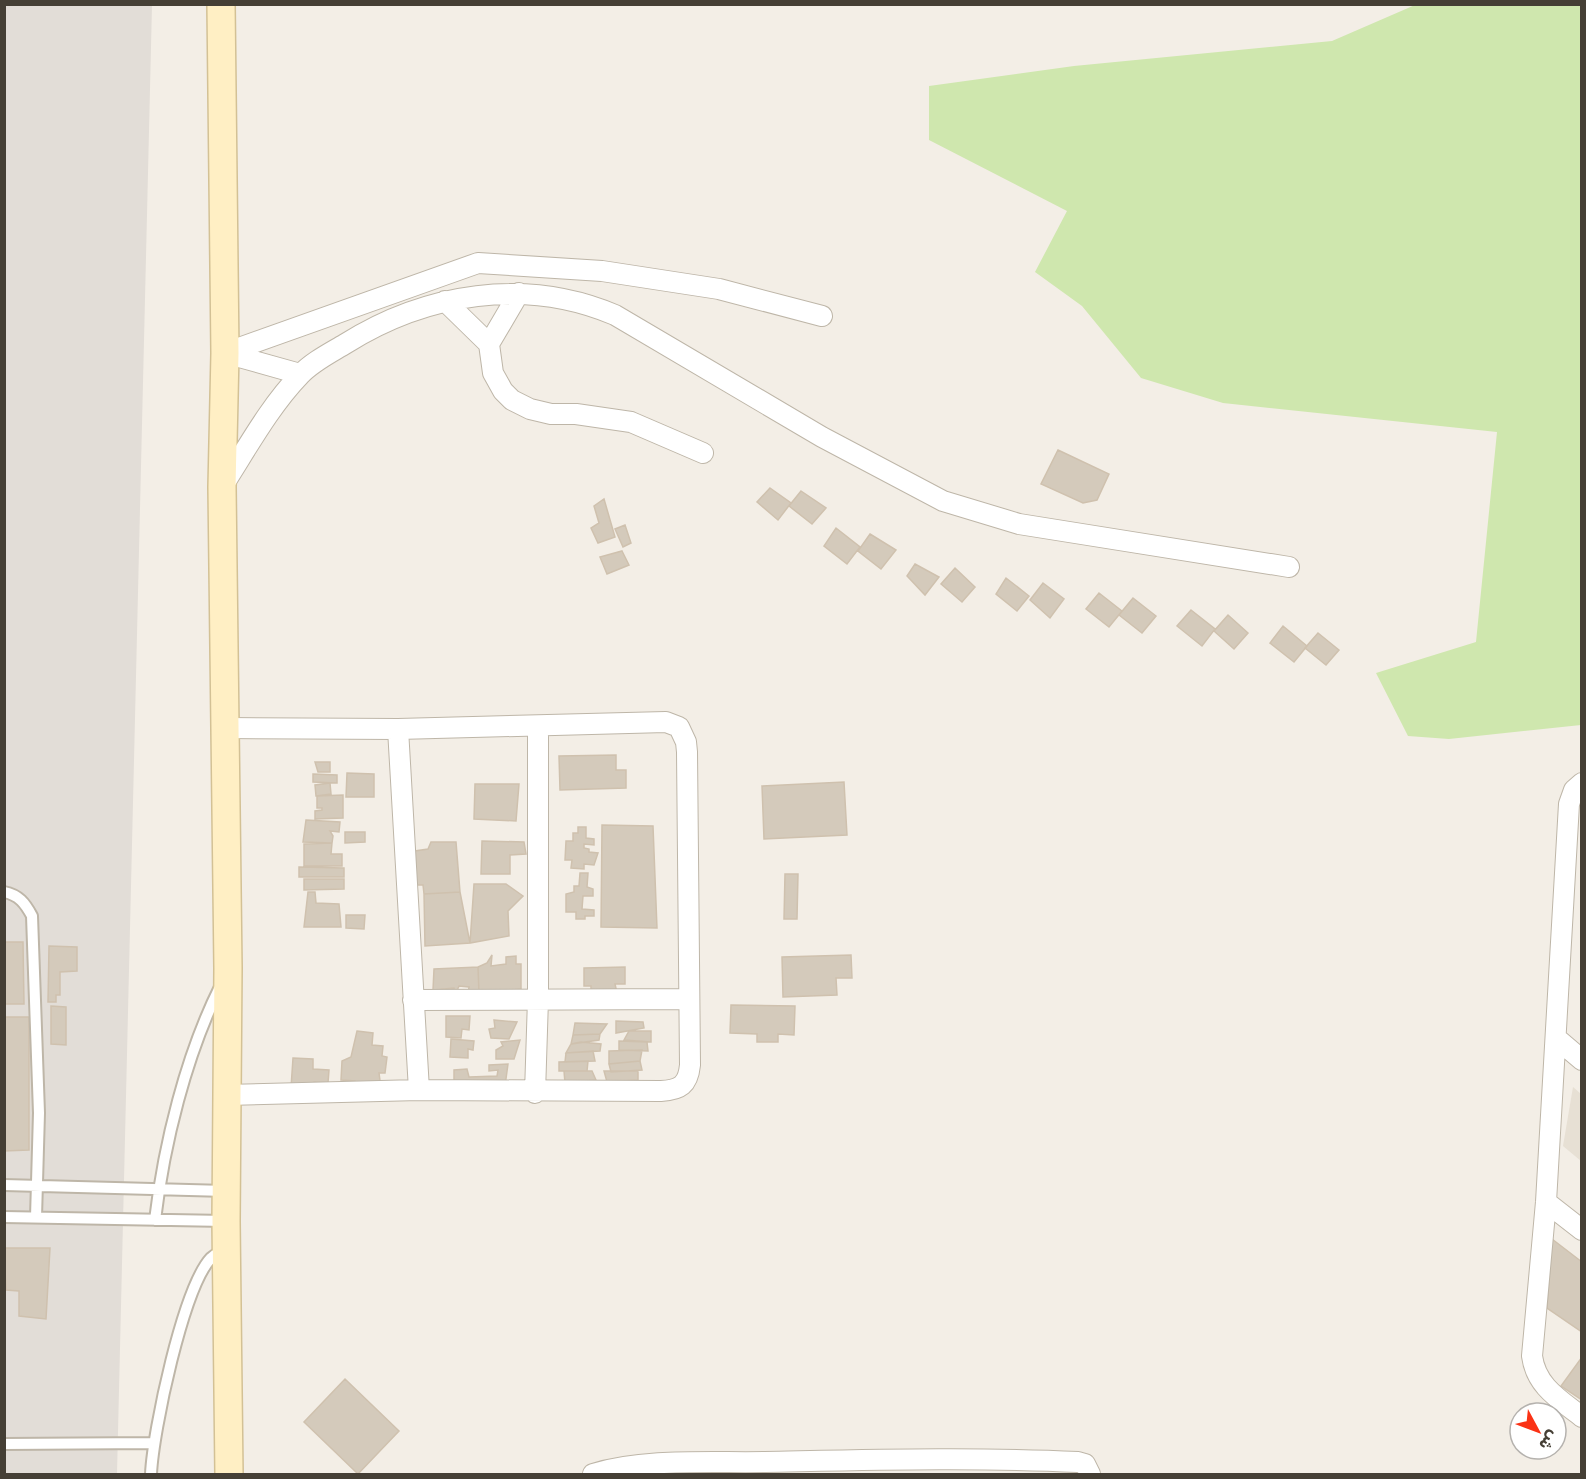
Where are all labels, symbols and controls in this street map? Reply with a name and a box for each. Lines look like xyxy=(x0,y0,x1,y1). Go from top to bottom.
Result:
north arrow xyxy=(1508,1401,1568,1461)
text: ش xyxy=(1535,1427,1563,1454)

